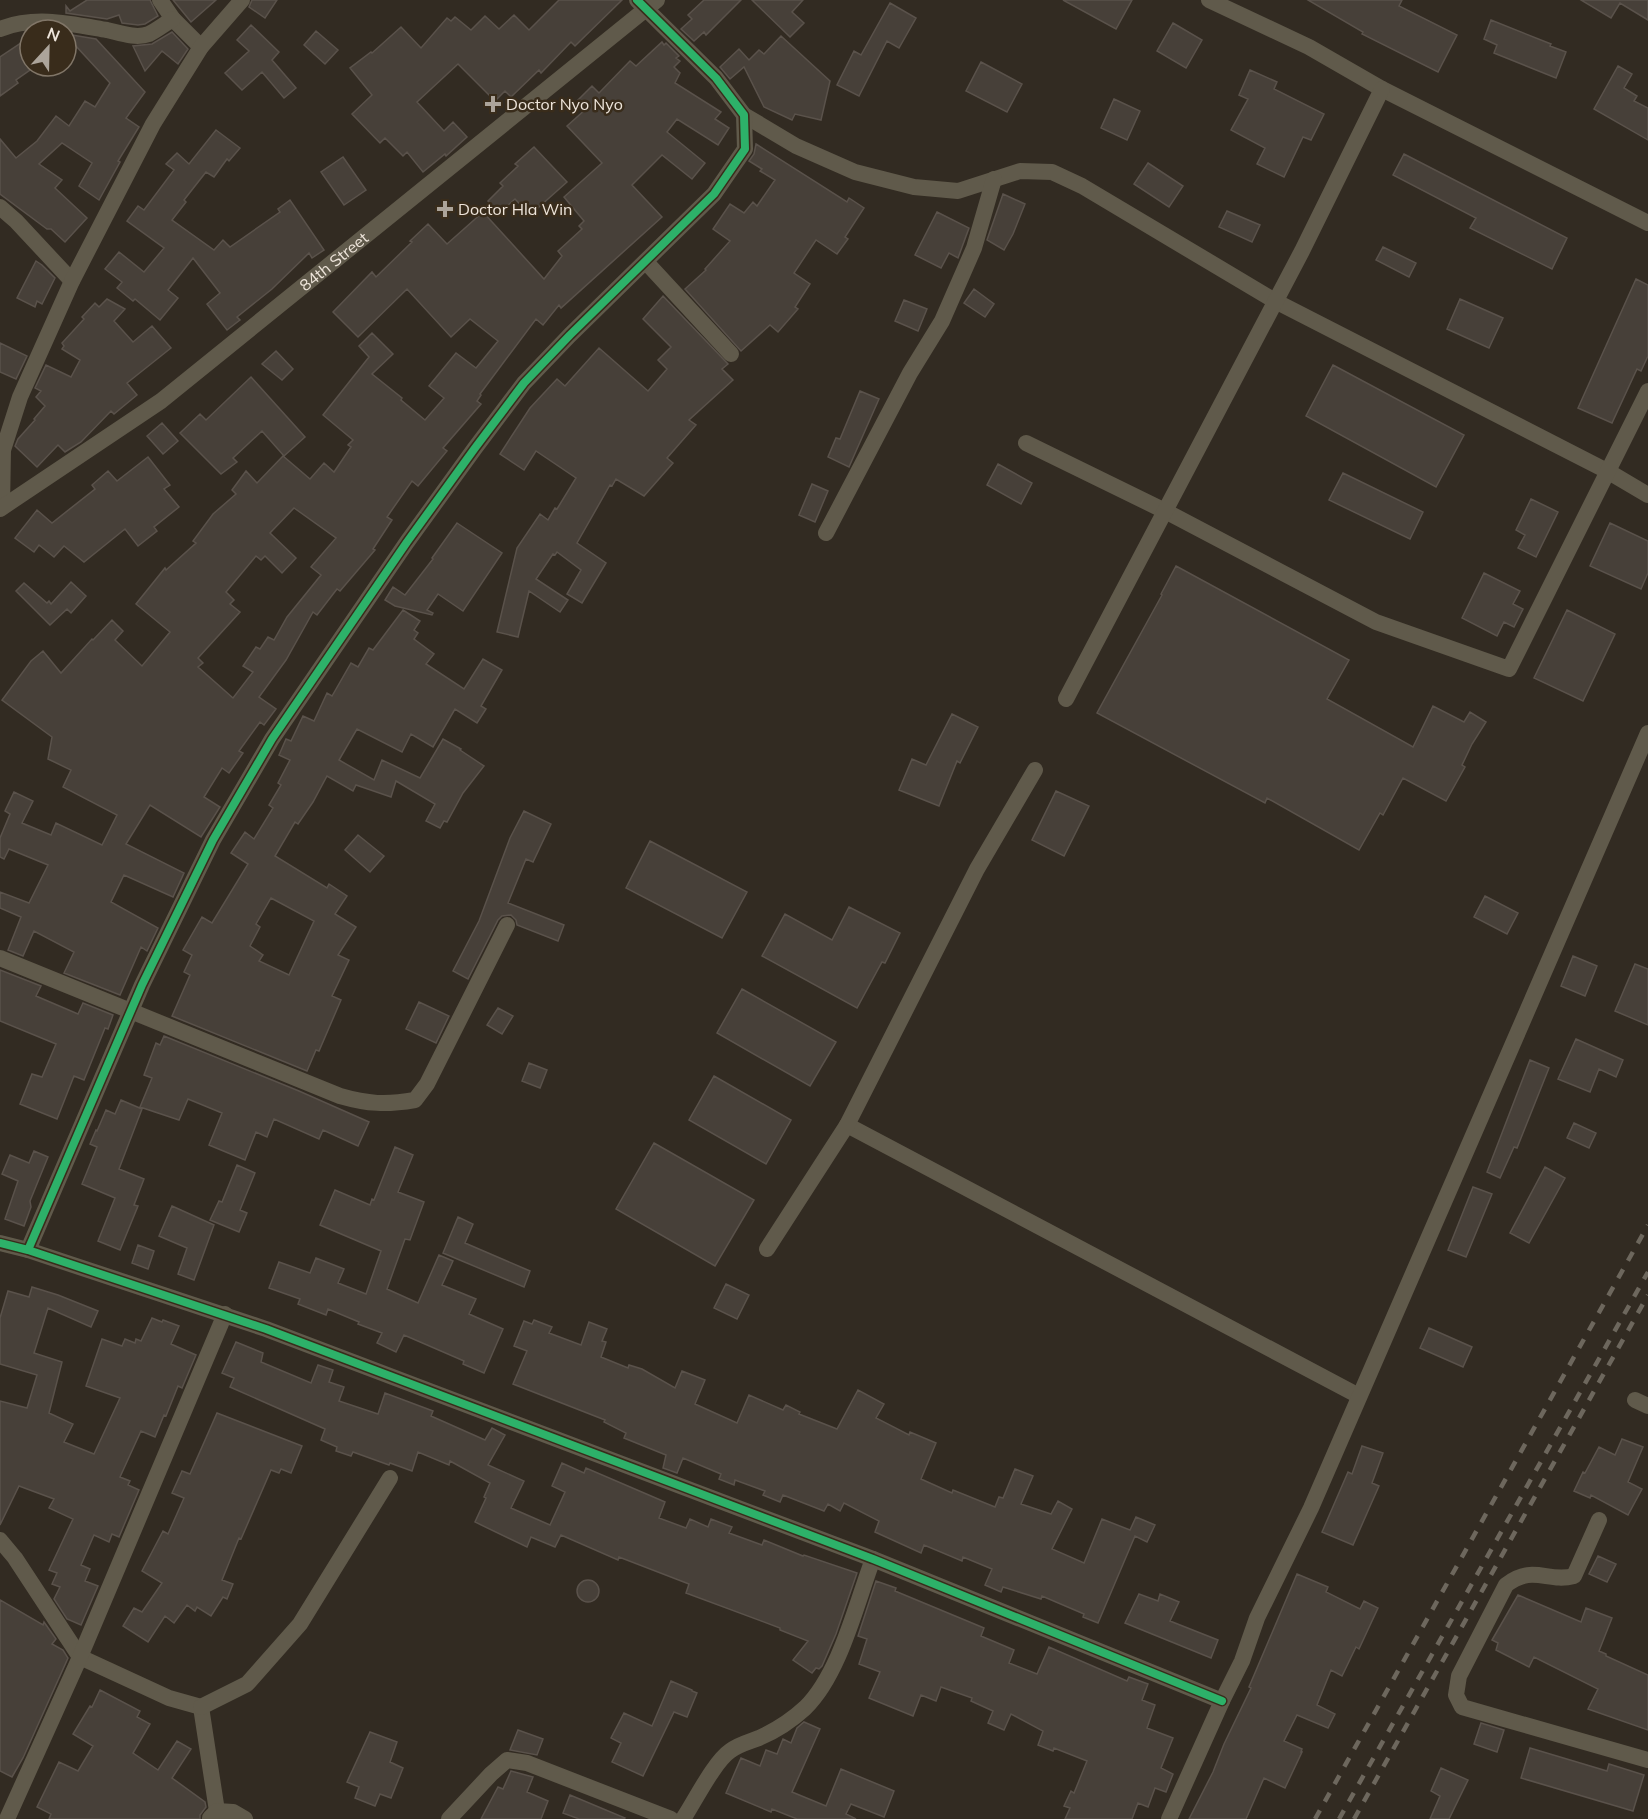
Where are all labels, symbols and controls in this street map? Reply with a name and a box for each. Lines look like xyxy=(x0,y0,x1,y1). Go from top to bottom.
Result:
north arrow xyxy=(18,18,78,78)
text: N xyxy=(44,23,63,46)
place label: Doctor Nyo Nyo xyxy=(506,94,623,114)
marker: Doctor Nyo Nyo xyxy=(484,95,502,113)
place label: Doctor Hla Win xyxy=(458,199,572,219)
marker: Doctor Hla Win xyxy=(436,200,454,218)
street label: 84th Street xyxy=(295,227,372,295)

